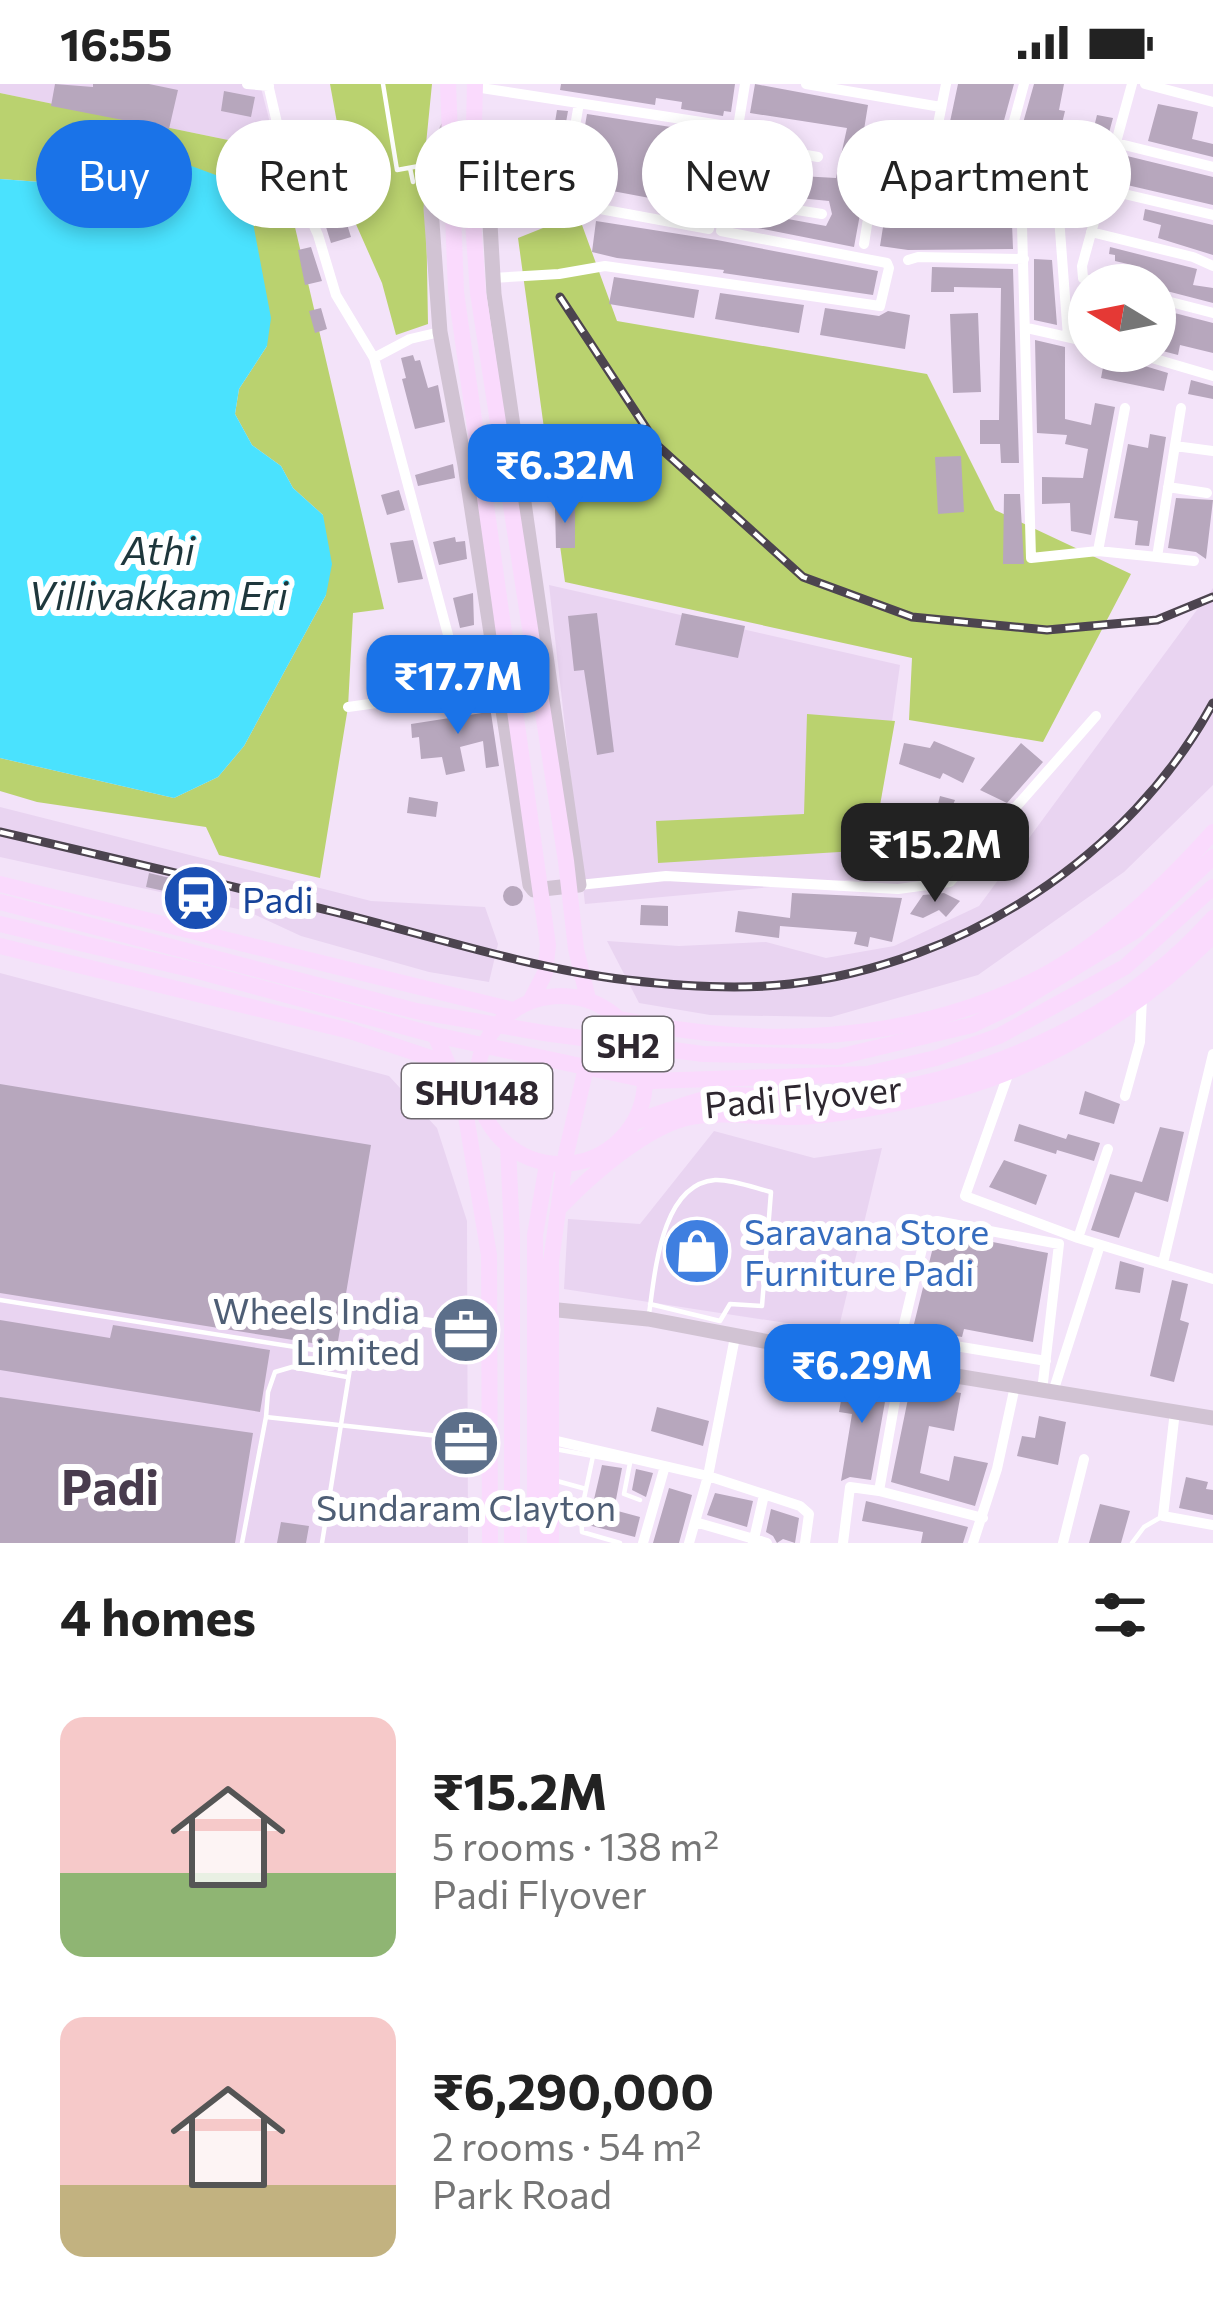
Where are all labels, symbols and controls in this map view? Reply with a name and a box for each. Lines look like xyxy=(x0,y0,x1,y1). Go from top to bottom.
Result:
text: 16:55 xyxy=(60,15,173,70)
chip: Buy xyxy=(36,120,192,228)
chip: Rent xyxy=(216,120,391,228)
chip: Filters xyxy=(415,120,618,228)
chip: New xyxy=(642,120,813,228)
chip: Apartment xyxy=(837,120,1131,228)
north arrow xyxy=(1068,264,1176,372)
map controls xyxy=(1068,264,1176,372)
pin: ₹6.32M xyxy=(467,424,663,526)
text: ₹6.32M xyxy=(495,439,635,487)
water label: Athi Villivakkam Eri xyxy=(28,525,290,618)
pin: ₹17.7M xyxy=(360,635,556,737)
text: ₹17.7M xyxy=(393,650,523,698)
pin: ₹15.2M xyxy=(837,803,1033,905)
text: ₹15.2M xyxy=(868,818,1002,866)
station icon: Padi xyxy=(161,863,231,933)
place label: Padi xyxy=(242,876,313,920)
road number: SH2 xyxy=(583,1017,673,1071)
road number: SHU148 xyxy=(402,1064,552,1118)
street label: Padi Flyover xyxy=(702,1064,904,1126)
place label: Saravana Store Furniture Padi xyxy=(744,1208,989,1293)
shop icon: Saravana Store Furniture Padi xyxy=(662,1216,732,1286)
place label: Wheels India Limited xyxy=(213,1287,420,1372)
office icon: Wheels India Limited xyxy=(431,1295,501,1365)
pin: ₹6.29M xyxy=(764,1324,960,1426)
text: ₹6.29M xyxy=(791,1339,933,1387)
office icon: Sundaram Clayton xyxy=(431,1408,501,1478)
district label: Padi xyxy=(61,1456,159,1515)
place label: Sundaram Clayton xyxy=(316,1484,616,1528)
icon: filters xyxy=(1087,1582,1153,1648)
text: 4 homes xyxy=(60,1584,256,1647)
text: ₹15.2M xyxy=(432,1758,607,1821)
icon: home xyxy=(156,1765,300,1909)
text: 5 rooms · 138 m² xyxy=(432,1821,719,1869)
text: Padi Flyover xyxy=(432,1869,647,1917)
text: ₹6,290,000 xyxy=(432,2058,714,2121)
icon: home xyxy=(156,2065,300,2209)
text: 2 rooms · 54 m² xyxy=(432,2121,702,2169)
text: Park Road xyxy=(432,2169,612,2217)

